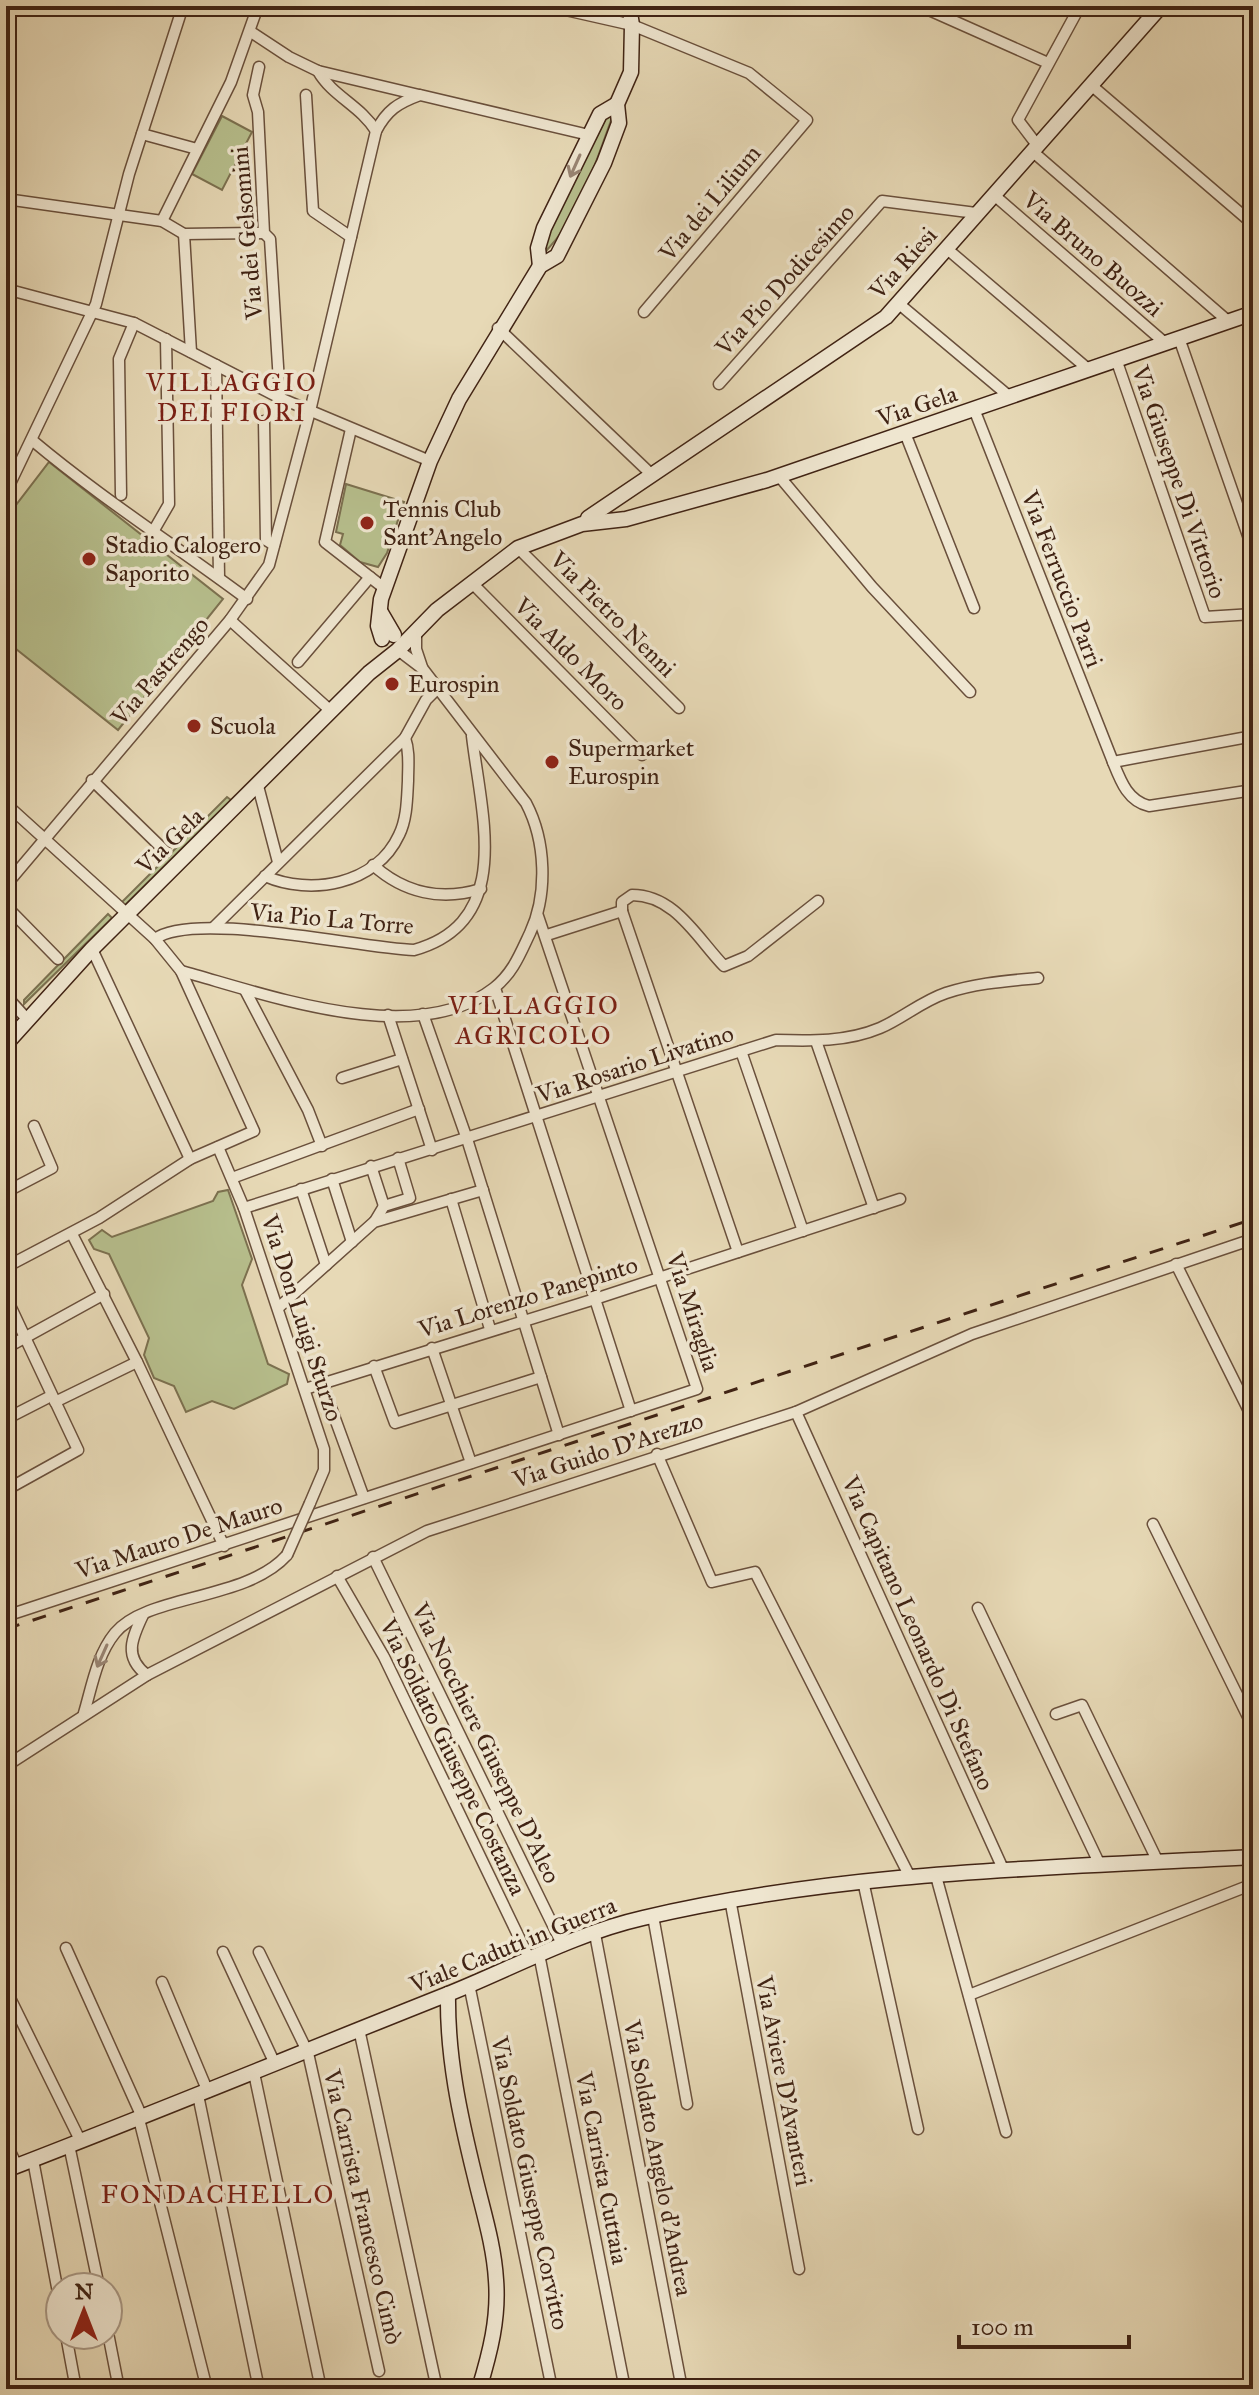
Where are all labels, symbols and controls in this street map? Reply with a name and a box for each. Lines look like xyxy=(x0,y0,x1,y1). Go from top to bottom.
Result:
street label: Via dei Lilium xyxy=(652,139,767,268)
street label: Via dei Gelsomini xyxy=(224,145,270,322)
one-way arrow xyxy=(566,154,581,178)
street label: Via Bruno Buozzi xyxy=(1016,184,1170,323)
street label: Via Pio Dodicesimo xyxy=(708,198,861,363)
street label: Via Riesi xyxy=(862,220,944,306)
street label: Via Giuseppe Di Vittorio xyxy=(1125,361,1233,602)
district label: VILLAGGIO DEI FIORI xyxy=(145,366,318,428)
street label: Via Gela xyxy=(872,378,962,434)
street label: Via Ferruccio Parri xyxy=(1014,485,1110,672)
place label: Tennis Club Sant'Angelo xyxy=(383,494,502,552)
marker: Tennis Club Sant'Angelo xyxy=(358,514,376,532)
place label: Stadio Calogero Saporito xyxy=(105,530,261,588)
street label: Via Pietro Nenni xyxy=(543,544,683,684)
marker: Stadio Calogero Saporito xyxy=(80,550,98,568)
street label: Via Aldo Moro xyxy=(507,590,634,717)
street label: Via Pastrengo xyxy=(104,610,215,732)
place label: Eurospin xyxy=(408,669,499,699)
marker: Eurospin xyxy=(383,675,401,693)
place label: Scuola xyxy=(210,711,276,741)
marker: Scuola xyxy=(185,717,203,735)
place label: Supermarket Eurospin xyxy=(568,733,695,791)
marker: Supermarket Eurospin xyxy=(543,753,561,771)
street label: Via Gela xyxy=(129,801,211,881)
street label: Via Pio La Torre xyxy=(248,897,415,941)
district label: VILLAGGIO AGRICOLO xyxy=(447,989,620,1051)
street label: Via Rosario Livatino xyxy=(532,1018,737,1110)
street label: Via Don Luigi Sturzo xyxy=(254,1210,350,1425)
street label: Via Miraglia xyxy=(659,1248,727,1376)
street label: Via Lorenzo Panepinto xyxy=(414,1249,641,1345)
street label: Via Guido D'Arezzo xyxy=(508,1405,707,1495)
street label: Via Capitano Leonardo Di Stefano xyxy=(835,1470,1001,1795)
street label: Via Mauro De Mauro xyxy=(71,1490,286,1586)
street label: Via Nocchiere Giuseppe D'Aleo xyxy=(404,1597,567,1888)
street label: Via Soldato Giuseppe Costanza xyxy=(372,1613,534,1901)
one-way arrow xyxy=(94,1643,109,1668)
street label: Viale Caduti in Guerra xyxy=(405,1890,621,2000)
street label: Via Aviere D'Avanteri xyxy=(749,1972,819,2189)
street label: Via Soldato Angelo d'Andrea xyxy=(616,2017,700,2299)
street label: Via Soldato Giuseppe Corvitto xyxy=(484,2033,576,2332)
street label: Via Carrista Francesco Cimò xyxy=(317,2066,409,2347)
street label: Via Carrista Cuttaia xyxy=(568,2068,636,2268)
district label: FONDACHELLO xyxy=(101,2178,335,2210)
north arrow xyxy=(44,2271,124,2351)
text: N xyxy=(75,2278,94,2305)
scale bar xyxy=(959,2299,1129,2349)
text: 100 m xyxy=(971,2312,1034,2342)

